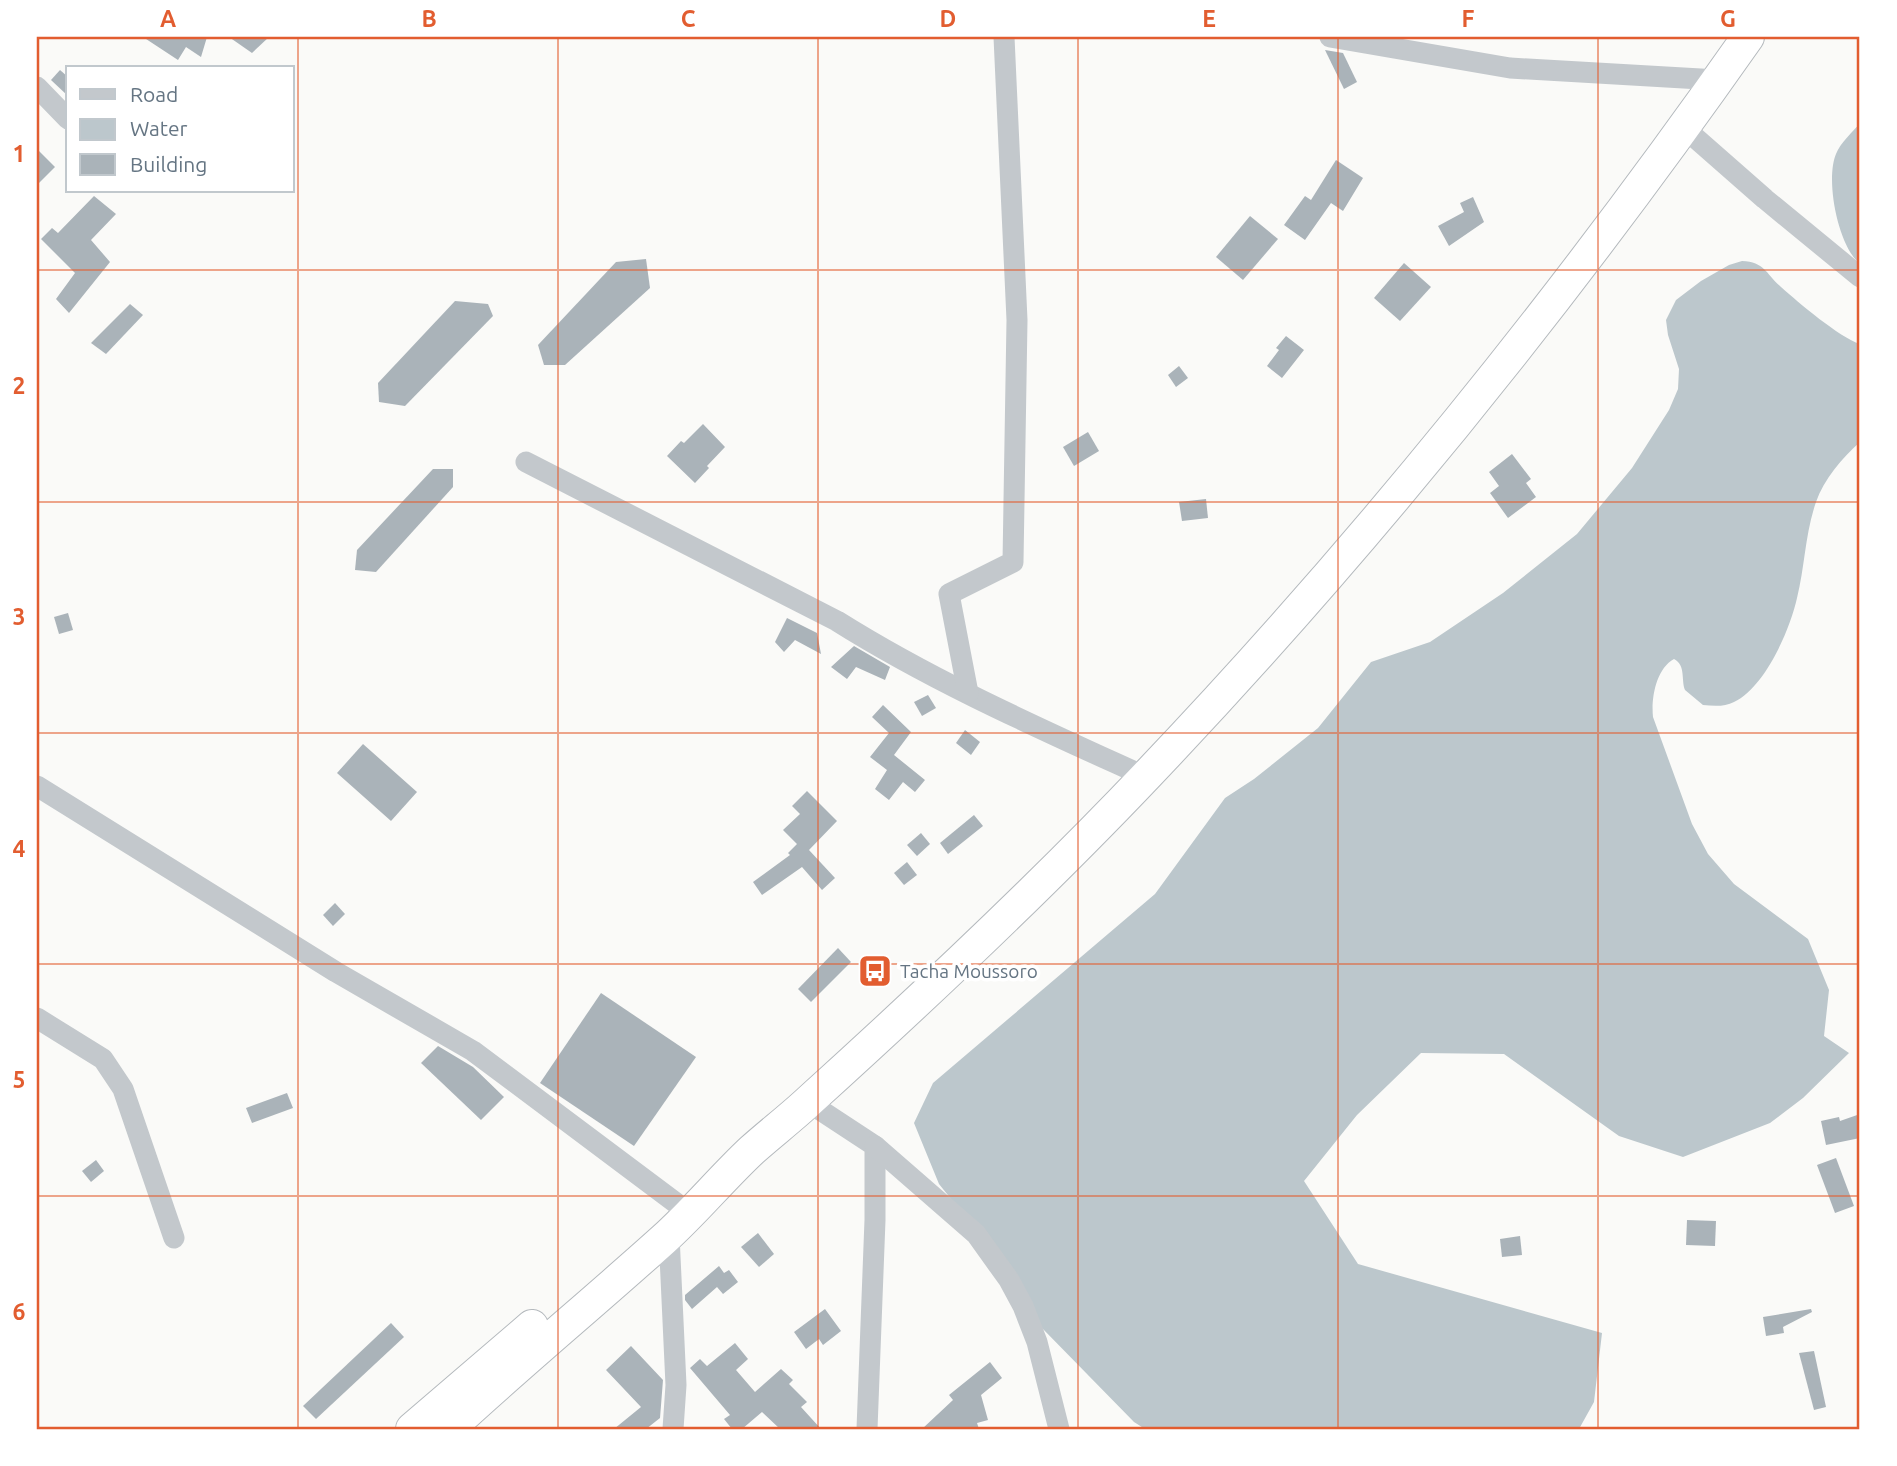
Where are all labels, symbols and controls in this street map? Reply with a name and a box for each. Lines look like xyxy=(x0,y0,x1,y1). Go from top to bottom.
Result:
text: A xyxy=(160,6,176,31)
text: B xyxy=(421,6,437,31)
text: C xyxy=(681,6,696,31)
text: D xyxy=(940,6,956,31)
text: E xyxy=(1202,6,1216,31)
text: F xyxy=(1462,6,1475,31)
text: G xyxy=(1720,6,1736,31)
legend xyxy=(66,66,294,192)
text: Road xyxy=(130,82,178,106)
text: Water xyxy=(130,116,188,140)
text: 1 xyxy=(13,141,25,166)
text: Building xyxy=(130,152,207,176)
text: 2 xyxy=(13,373,25,398)
text: 3 xyxy=(13,604,25,629)
text: 4 xyxy=(13,836,26,861)
bus stop icon: Tacha Moussoro xyxy=(856,952,894,990)
place label: Tacha Moussoro xyxy=(900,960,1038,982)
text: 5 xyxy=(13,1067,25,1092)
text: 6 xyxy=(13,1299,26,1324)

